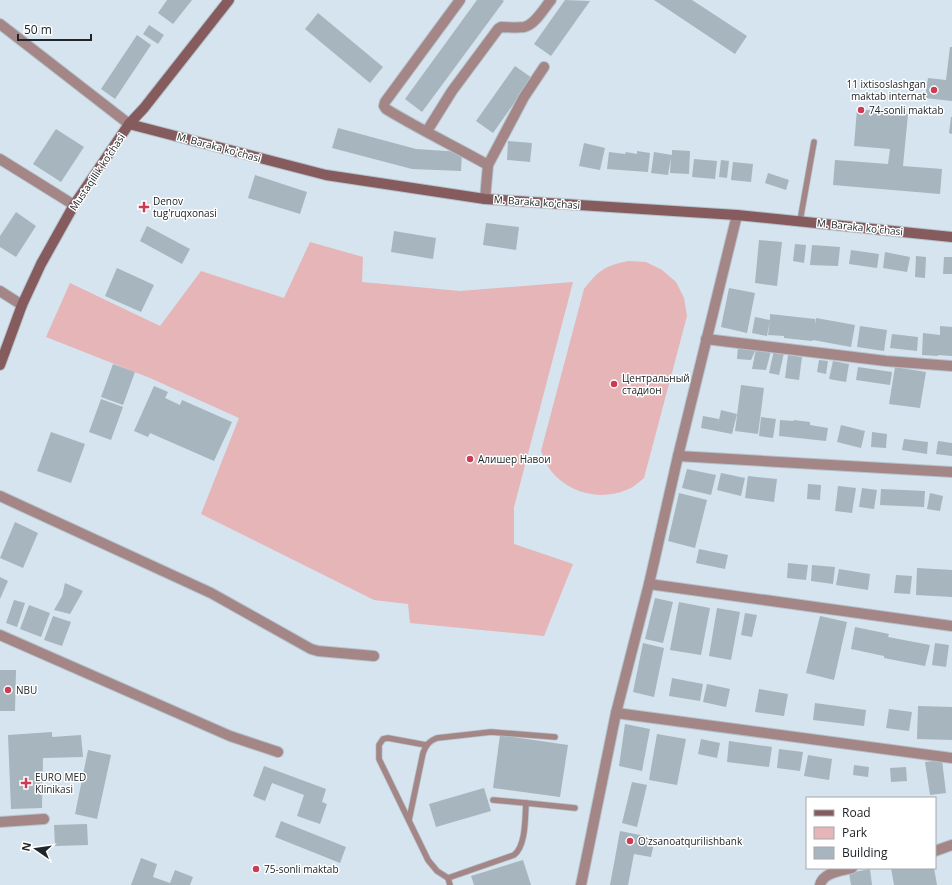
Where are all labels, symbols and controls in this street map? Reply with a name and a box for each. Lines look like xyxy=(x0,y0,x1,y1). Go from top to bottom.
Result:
scale bar xyxy=(18,16,91,42)
text: 50 m xyxy=(24,21,52,38)
place label: 11 ixtisoslashgan maktab internat xyxy=(846,77,926,103)
marker: 11 ixtisoslashgan maktab internat xyxy=(929,85,939,95)
place label: 74-sonli maktab xyxy=(869,103,944,117)
marker: 74-sonli maktab xyxy=(856,105,866,115)
street label: M. Baraka ko'chasi xyxy=(175,129,263,165)
street label: Mustaqillik ko‘chasi xyxy=(66,131,128,213)
street label: M. Baraka ko'chasi xyxy=(493,192,581,212)
place label: Denov tug'ruqxonasi xyxy=(153,194,217,220)
marker: Denov tug'ruqxonasi xyxy=(138,201,150,213)
street label: M. Baraka ko'chasi xyxy=(816,216,904,238)
place label: Центральный стадион xyxy=(622,371,690,397)
marker: Центральный стадион xyxy=(609,379,619,389)
place label: Алишер Навои xyxy=(478,452,551,466)
marker: Алишер Навои xyxy=(465,454,475,464)
place label: NBU xyxy=(16,683,37,697)
marker: NBU xyxy=(3,685,13,695)
place label: EURO MED Klinikasi xyxy=(35,770,86,796)
marker: EURO MED Klinikasi xyxy=(20,777,32,789)
legend xyxy=(806,797,936,869)
text: Road xyxy=(842,804,871,821)
text: Park xyxy=(842,824,868,841)
north arrow xyxy=(16,829,56,869)
place label: Oʻzsanoatqurilishbank xyxy=(638,834,743,848)
marker: Oʻzsanoatqurilishbank xyxy=(625,836,635,846)
text: N xyxy=(17,841,34,853)
text: Building xyxy=(842,844,888,861)
place label: 75-sonli maktab xyxy=(264,862,339,876)
marker: 75-sonli maktab xyxy=(251,864,261,874)

